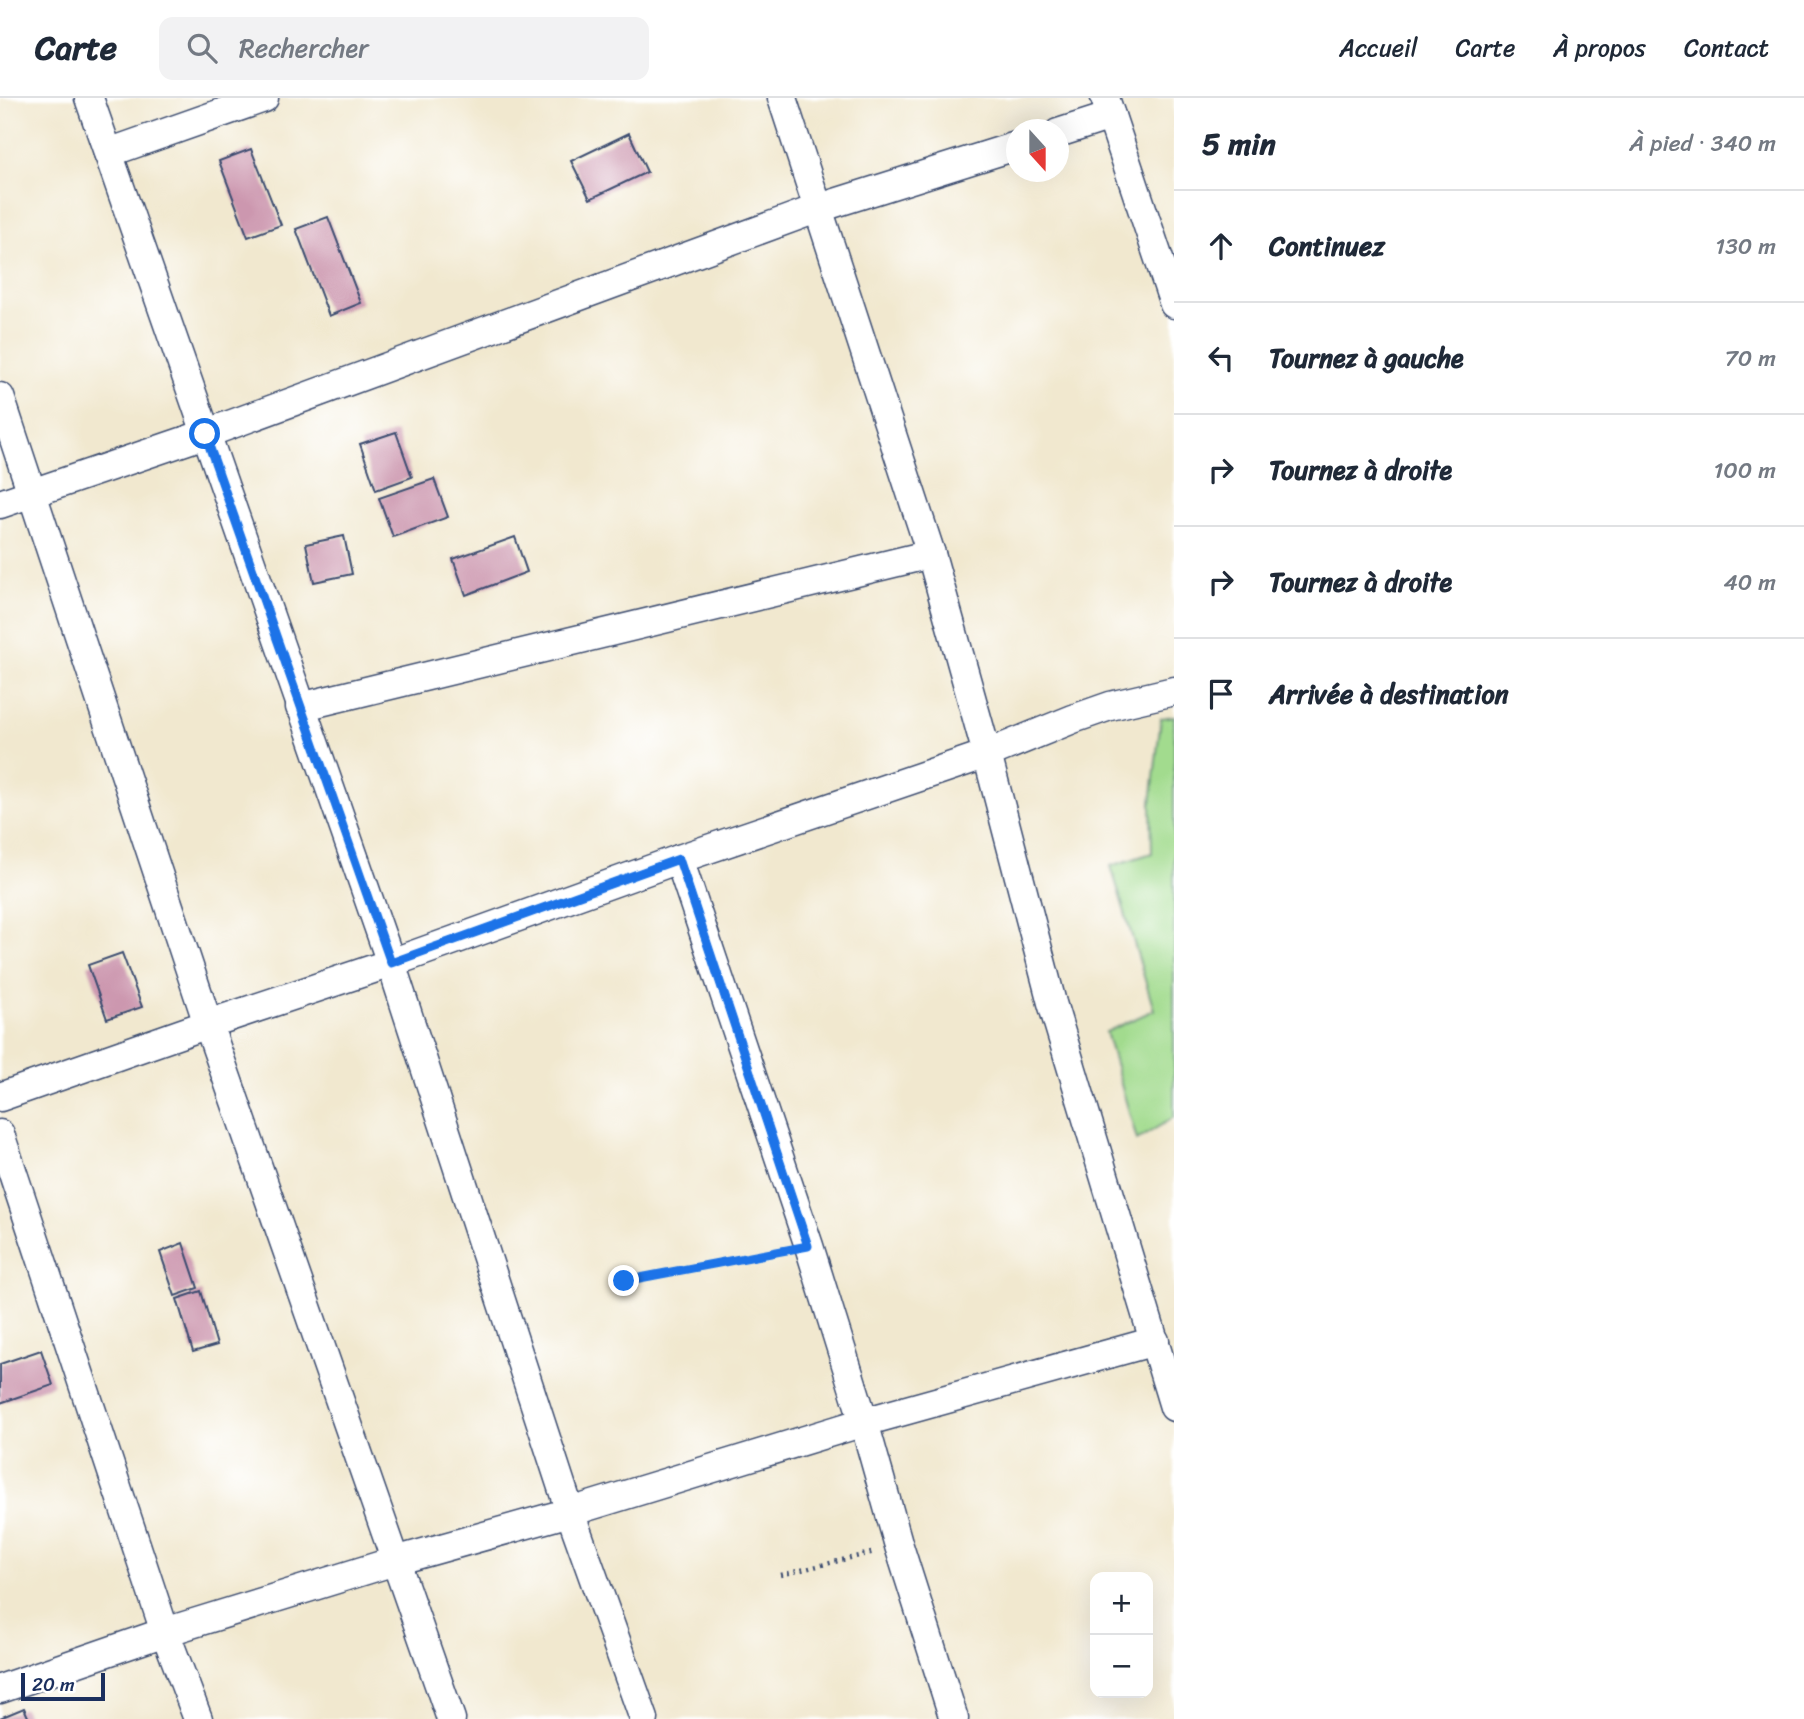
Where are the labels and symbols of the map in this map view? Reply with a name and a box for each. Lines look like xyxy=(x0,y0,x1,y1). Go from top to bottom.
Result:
north arrow xyxy=(1006,119,1069,182)
route start xyxy=(189,418,220,449)
route end xyxy=(608,1265,639,1296)
scale bar xyxy=(21,1670,105,1702)

